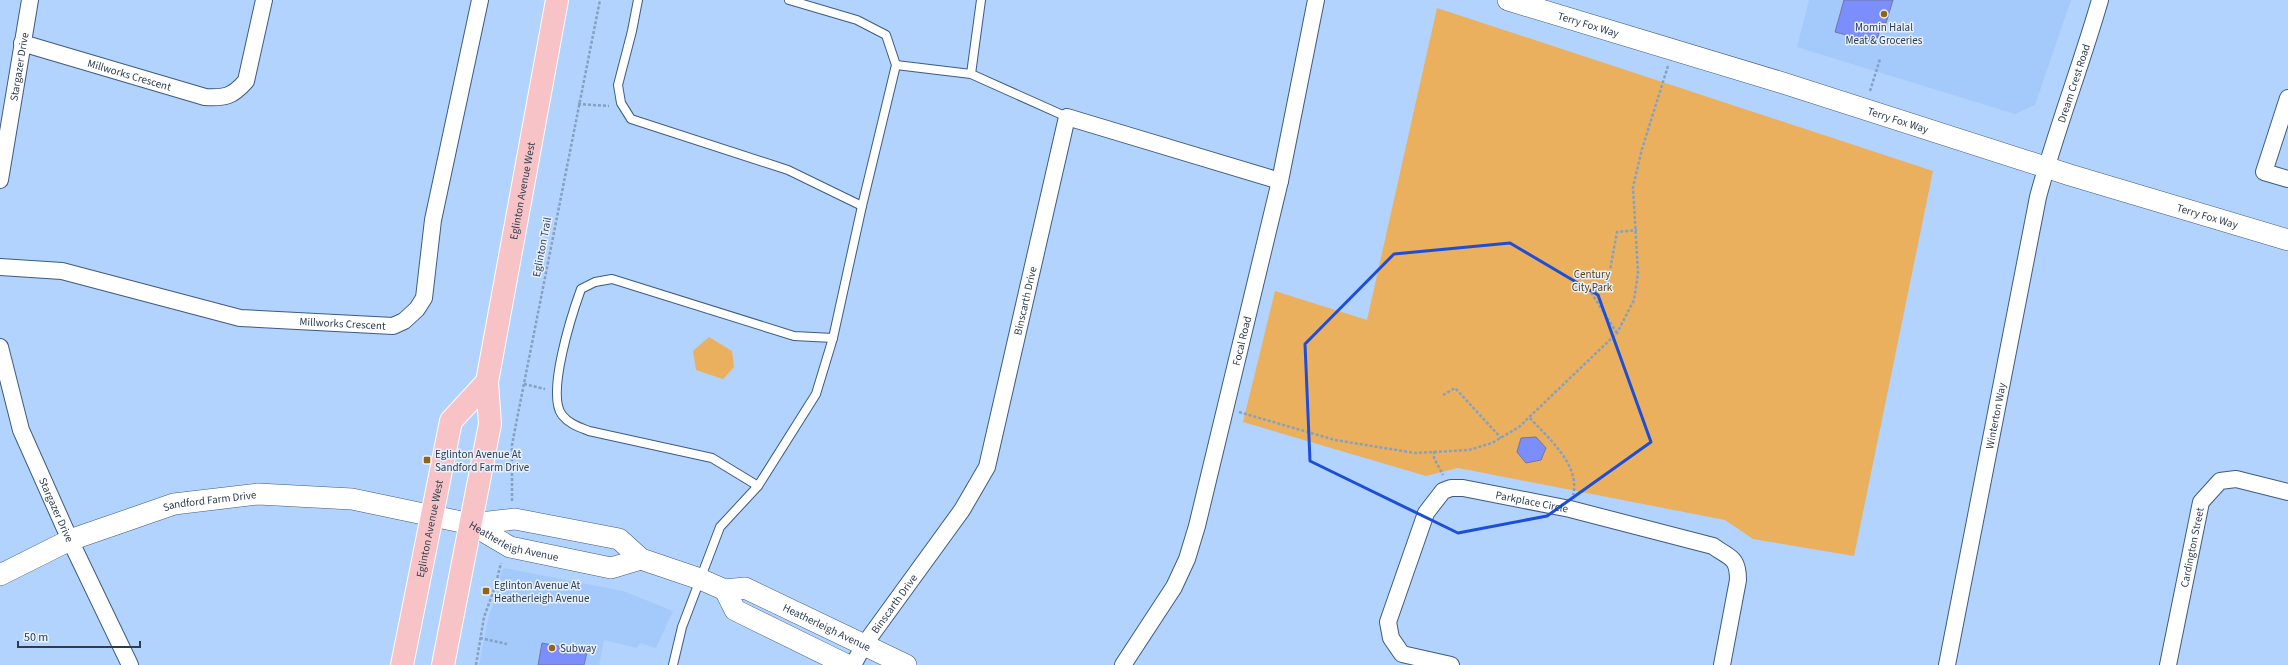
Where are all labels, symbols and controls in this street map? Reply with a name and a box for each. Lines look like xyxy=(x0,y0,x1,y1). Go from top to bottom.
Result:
street label: Terry Fox Way xyxy=(1556,8,1621,41)
marker: Momin Halal Meat & Groceries xyxy=(1879,9,1889,19)
place label: Momin Halal Meat & Groceries xyxy=(1846,20,1923,48)
street label: Stargazer Drive xyxy=(6,31,32,102)
street label: Dream Crest Road xyxy=(2054,42,2094,124)
street label: Millworks Crescent xyxy=(86,55,173,94)
street label: Terry Fox Way xyxy=(1866,103,1930,137)
street label: Eglinton Avenue West xyxy=(506,140,538,241)
street label: Terry Fox Way xyxy=(2175,200,2240,232)
street label: Eglinton Trail xyxy=(529,216,555,278)
street label: Binscarth Drive xyxy=(1010,264,1040,336)
park label: Century City Park xyxy=(1572,267,1613,295)
street label: Millworks Crescent xyxy=(299,314,386,333)
street label: Focal Road xyxy=(1228,315,1255,367)
street label: Winterton Way xyxy=(1982,381,2009,450)
place label: Eglinton Avenue At Sandford Farm Drive xyxy=(435,447,530,475)
marker: Eglinton Avenue At Sandford Farm Drive xyxy=(422,455,432,465)
street label: Stargazer Drive xyxy=(36,475,78,545)
street label: Eglinton Avenue West xyxy=(412,478,447,579)
street label: Sandford Farm Drive xyxy=(161,487,258,515)
street label: Parkplace Circle xyxy=(1494,487,1570,516)
street label: Cardington Street xyxy=(2176,506,2207,589)
street label: Heatherleigh Avenue xyxy=(466,517,561,565)
street label: Binscarth Drive xyxy=(867,570,921,636)
place label: Eglinton Avenue At Heatherleigh Avenue xyxy=(494,578,590,606)
marker: Eglinton Avenue At Heatherleigh Avenue xyxy=(481,586,491,596)
street label: Heatherleigh Avenue xyxy=(780,600,874,655)
scale bar xyxy=(18,623,140,649)
text: 50 m xyxy=(24,629,48,646)
place label: Subway xyxy=(560,641,596,656)
marker: Subway xyxy=(547,643,557,653)

